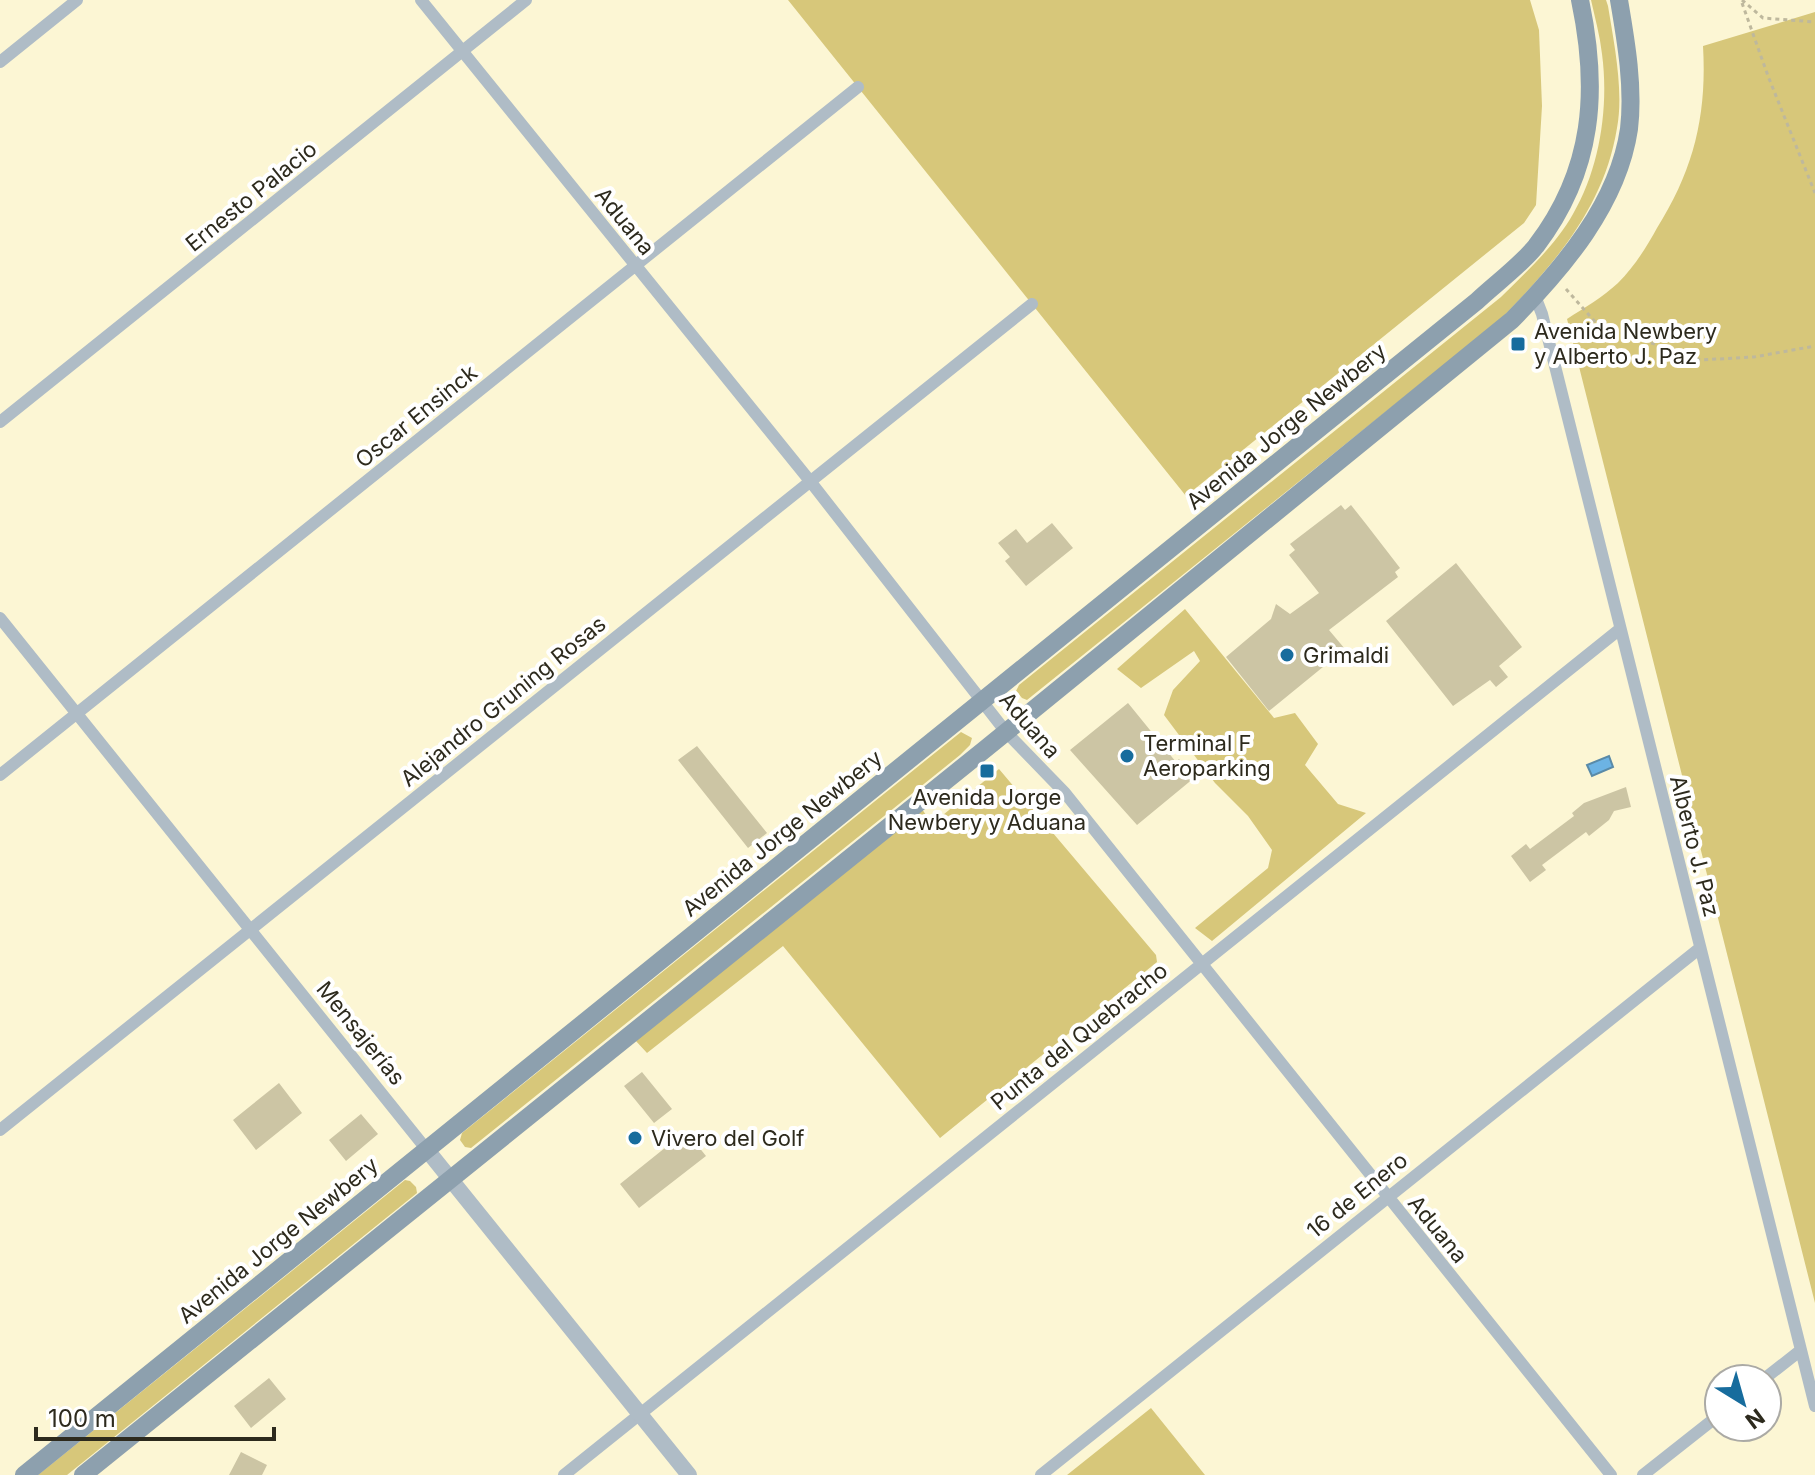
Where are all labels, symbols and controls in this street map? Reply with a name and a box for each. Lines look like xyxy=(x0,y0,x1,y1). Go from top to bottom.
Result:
street label: Ernesto Palacio xyxy=(180,135,322,257)
street label: Aduana xyxy=(590,182,660,260)
place label: Avenida Newbery y Alberto J. Paz xyxy=(1534,318,1717,369)
marker: Avenida Newbery y Alberto J. Paz xyxy=(1509,335,1527,353)
street label: Avenida Jorge Newbery xyxy=(1181,337,1391,515)
street label: Oscar Ensinck xyxy=(350,359,482,473)
street label: Alejandro Gruning Rosas xyxy=(395,610,611,792)
place label: Grimaldi xyxy=(1303,642,1389,668)
marker: Grimaldi xyxy=(1278,646,1296,664)
street label: Aduana xyxy=(994,687,1066,763)
place label: Terminal F Aeroparking xyxy=(1143,730,1271,781)
street label: Avenida Jorge Newbery xyxy=(677,744,887,922)
marker: Terminal F Aeroparking xyxy=(1118,747,1136,765)
marker: Avenida Jorge Newbery y Aduana xyxy=(978,762,996,780)
street label: Alberto J. Paz xyxy=(1665,773,1725,919)
place label: Avenida Jorge Newbery y Aduana xyxy=(888,784,1086,835)
street label: Punta del Quebracho xyxy=(986,957,1172,1115)
street label: Mensajerías xyxy=(311,976,411,1090)
place label: Vivero del Golf xyxy=(651,1125,804,1151)
marker: Vivero del Golf xyxy=(626,1129,644,1147)
street label: 16 de Enero xyxy=(1302,1147,1412,1243)
street label: Avenida Jorge Newbery xyxy=(173,1151,383,1329)
street label: Aduana xyxy=(1403,1190,1473,1268)
north arrow xyxy=(1703,1363,1783,1443)
scale bar xyxy=(36,1391,274,1441)
text: 100 m xyxy=(48,1404,116,1433)
text: N xyxy=(1741,1404,1770,1434)

